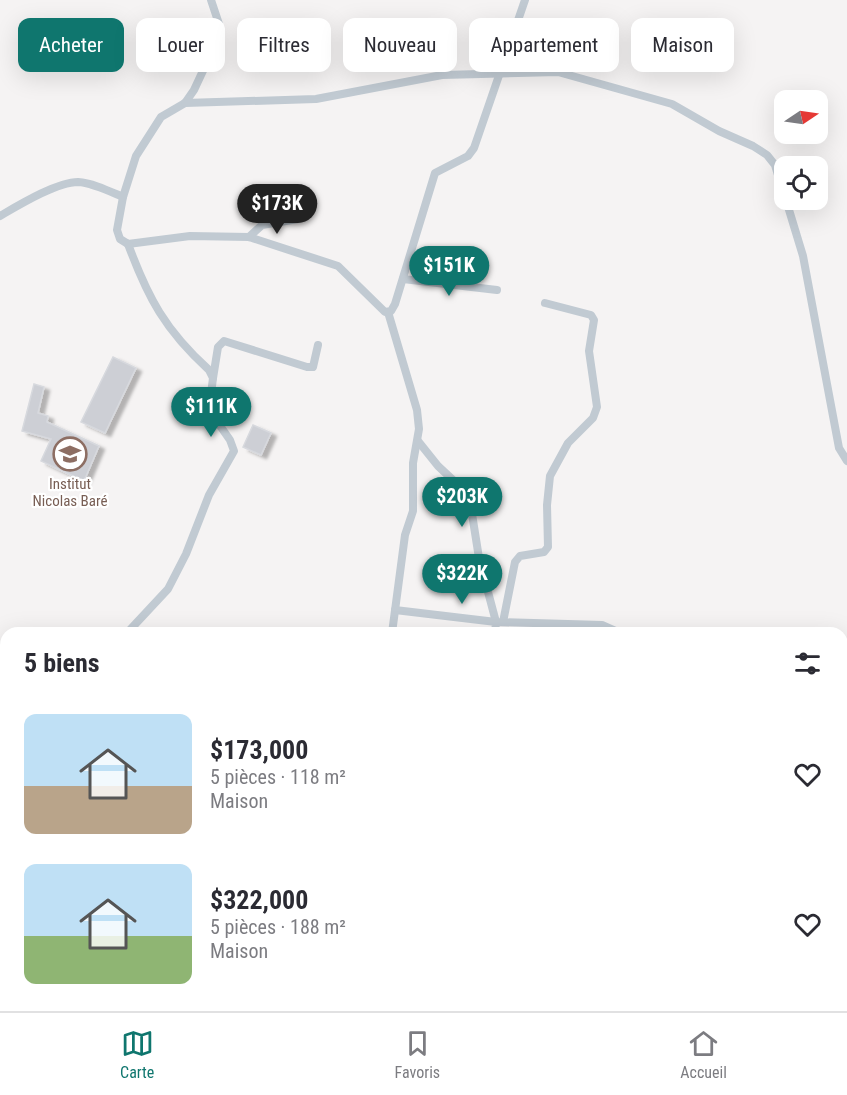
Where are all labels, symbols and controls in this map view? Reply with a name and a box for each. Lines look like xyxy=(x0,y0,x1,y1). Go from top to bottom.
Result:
chip: Acheter xyxy=(18,18,124,72)
chip: Louer xyxy=(136,18,225,72)
chip: Filtres xyxy=(237,18,331,72)
chip: Nouveau xyxy=(343,18,457,72)
chip: Appartement xyxy=(469,18,619,72)
chip: Maison xyxy=(631,18,734,72)
north arrow xyxy=(774,90,828,144)
map controls xyxy=(774,90,828,210)
button: locate xyxy=(774,156,828,210)
pin: $173K xyxy=(235,184,319,235)
text: $173K xyxy=(251,191,303,215)
pin: $151K xyxy=(407,246,491,297)
text: $151K xyxy=(423,253,475,277)
pin: $111K xyxy=(169,387,253,438)
text: $111K xyxy=(185,394,237,418)
school or university icon: Institut Nicolas Baré xyxy=(52,436,88,472)
place label: Institut Nicolas Baré xyxy=(33,475,107,510)
pin: $203K xyxy=(420,477,504,528)
text: $203K xyxy=(436,484,488,508)
pin: $322K xyxy=(420,554,504,605)
text: $322K xyxy=(436,561,488,585)
icon: filters xyxy=(791,647,824,680)
text: 5 biens xyxy=(24,648,100,678)
text: $173,000 xyxy=(210,735,308,765)
icon: home xyxy=(72,738,144,810)
icon: heart xyxy=(791,758,824,791)
text: 5 pièces · 118 m² xyxy=(210,765,346,789)
text: Maison xyxy=(210,789,268,813)
text: $322,000 xyxy=(210,885,308,915)
icon: home xyxy=(72,888,144,960)
icon: heart xyxy=(791,908,824,941)
text: 5 pièces · 188 m² xyxy=(210,915,346,939)
text: Maison xyxy=(210,939,268,963)
tab: Carte xyxy=(120,1027,154,1082)
tab: Favoris xyxy=(395,1027,440,1082)
tab: Accueil xyxy=(680,1027,727,1082)

